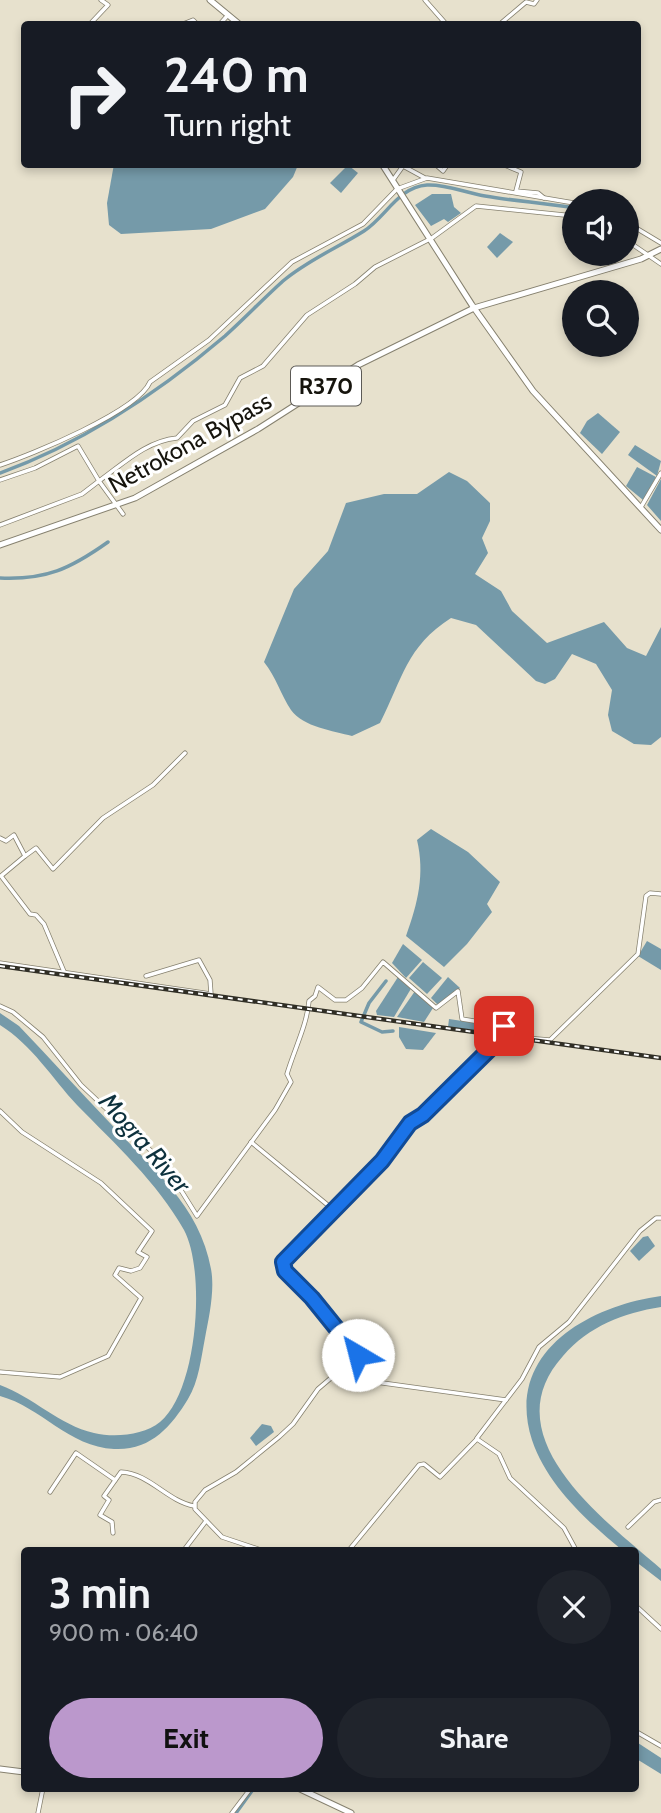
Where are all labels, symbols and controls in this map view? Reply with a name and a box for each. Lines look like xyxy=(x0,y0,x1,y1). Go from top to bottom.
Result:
text: 240 m xyxy=(164,45,309,104)
icon: right xyxy=(49,49,140,140)
text: Turn right xyxy=(164,105,291,144)
map controls xyxy=(562,189,639,357)
button: sound xyxy=(562,189,639,266)
button: search xyxy=(562,280,639,357)
road number: R370 xyxy=(291,366,361,406)
street label: Netrokona Bypass xyxy=(103,386,276,499)
pin xyxy=(474,996,534,1056)
icon: arrive xyxy=(485,1007,523,1045)
water label: Mogra River xyxy=(92,1085,198,1201)
position arrow xyxy=(321,1318,395,1392)
text: 3 min xyxy=(49,1567,151,1619)
button: close xyxy=(537,1570,611,1644)
text: 900 m · 06:40 xyxy=(49,1619,199,1647)
button: Exit xyxy=(49,1698,323,1778)
button: Share xyxy=(337,1698,611,1778)

